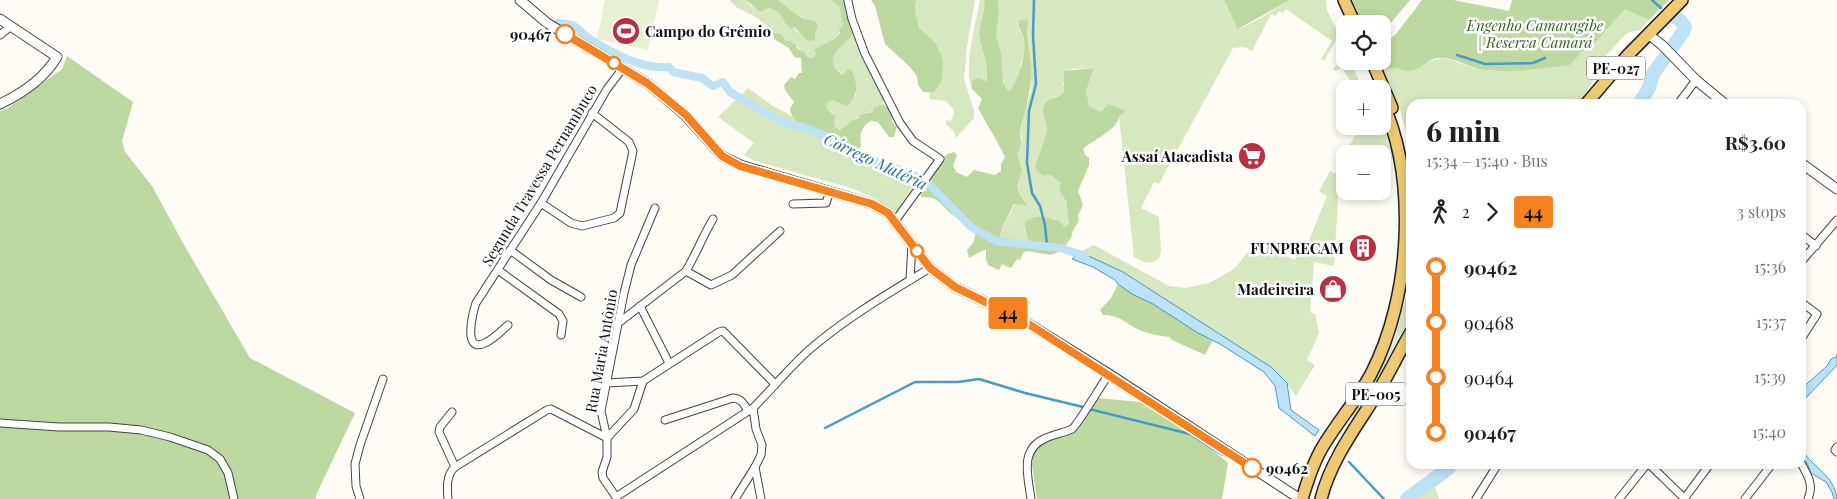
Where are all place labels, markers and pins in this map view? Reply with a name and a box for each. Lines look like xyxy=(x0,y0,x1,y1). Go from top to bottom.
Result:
sports icon: Campo do Grêmio xyxy=(611,16,641,46)
place label: Campo do Grêmio xyxy=(645,21,771,41)
place label: 90467 xyxy=(510,24,551,44)
marker: 90467 xyxy=(555,24,575,44)
unlabelled marker xyxy=(607,56,621,70)
supermarket icon: Assaí Atacadista xyxy=(1237,141,1267,171)
place label: Assaí Atacadista xyxy=(1121,146,1233,166)
building icon: FUNPRECAM xyxy=(1348,233,1378,263)
place label: FUNPRECAM xyxy=(1250,238,1344,258)
unlabelled marker xyxy=(910,244,924,258)
shop icon: Madeireira xyxy=(1318,274,1348,304)
place label: Madeireira xyxy=(1237,279,1314,299)
marker: 90462 xyxy=(1242,458,1262,478)
place label: 90462 xyxy=(1266,458,1308,478)

